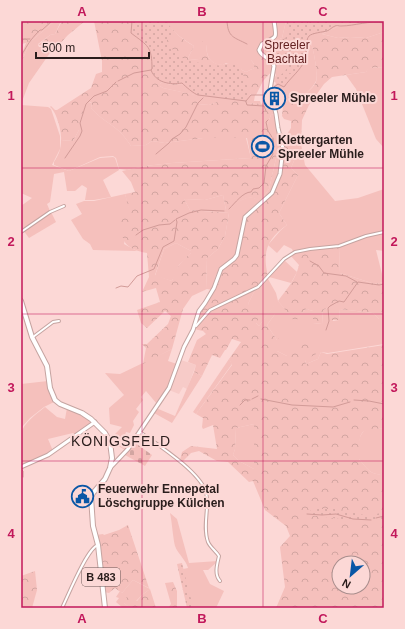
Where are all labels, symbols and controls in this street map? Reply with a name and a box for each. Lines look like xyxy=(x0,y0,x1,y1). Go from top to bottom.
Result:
text: A xyxy=(77,4,87,19)
text: B xyxy=(197,4,207,19)
text: C xyxy=(318,4,328,19)
scale bar xyxy=(36,34,149,60)
park label: Spreeler Bachtal xyxy=(264,38,310,66)
text: 500 m xyxy=(42,41,75,55)
building icon: Spreeler Mühle xyxy=(262,85,288,111)
text: 1 xyxy=(7,88,15,103)
text: 1 xyxy=(390,88,398,103)
place label: Spreeler Mühle xyxy=(290,91,376,105)
place label: Klettergarten Spreeler Mühle xyxy=(278,133,364,161)
sports icon: Klettergarten Spreeler Mühle xyxy=(250,134,276,160)
text: 2 xyxy=(7,234,15,249)
text: 2 xyxy=(390,234,398,249)
text: 3 xyxy=(7,380,15,395)
text: 3 xyxy=(390,380,398,395)
district label: KÖNIGSFELD xyxy=(71,432,171,449)
place label: Feuerwehr Ennepetal Löschgruppe Külchen xyxy=(98,482,225,510)
public building icon: Feuerwehr Ennepetal Löschgruppe Külchen xyxy=(69,483,95,509)
text: 4 xyxy=(7,526,15,541)
text: 4 xyxy=(390,526,398,541)
north arrow xyxy=(331,555,371,595)
road number: B 483 xyxy=(82,568,120,586)
text: N xyxy=(340,577,353,591)
text: A xyxy=(77,611,87,626)
text: B xyxy=(197,611,207,626)
text: C xyxy=(318,611,328,626)

